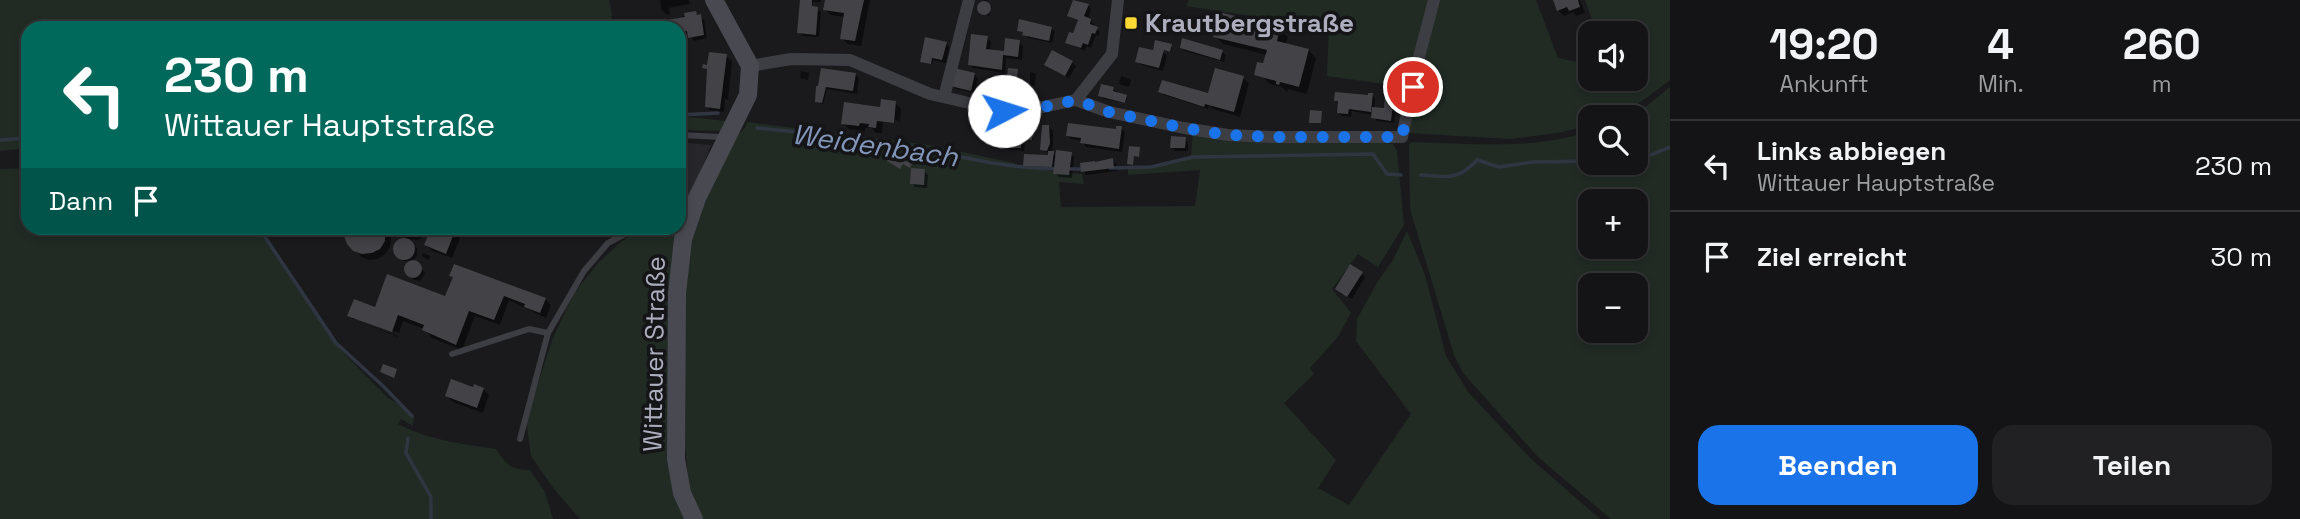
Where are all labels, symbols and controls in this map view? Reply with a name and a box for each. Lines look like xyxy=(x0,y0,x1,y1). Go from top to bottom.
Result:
place label: Krautbergstraße xyxy=(1145,6,1354,40)
marker: Krautbergstraße xyxy=(1123,15,1139,31)
text: 19:20 xyxy=(1769,18,1879,71)
text: 4 xyxy=(1987,18,2014,71)
text: 260 xyxy=(2123,18,2201,71)
map controls xyxy=(1578,21,1648,343)
button: sound xyxy=(1578,21,1648,91)
text: 230 m xyxy=(164,44,309,106)
icon: left xyxy=(49,49,140,140)
pin xyxy=(1383,57,1443,117)
icon: arrive xyxy=(1394,68,1432,106)
text: Ankunft xyxy=(1779,69,1869,99)
text: Min. xyxy=(1978,69,2023,99)
text: m xyxy=(2152,69,2172,99)
position arrow xyxy=(967,74,1041,148)
text: Wittauer Hauptstraße xyxy=(164,105,495,145)
button: search xyxy=(1578,105,1648,175)
water label: Weidenbach xyxy=(790,116,961,175)
text: Links abbiegen xyxy=(1757,134,1946,168)
icon: left xyxy=(1698,147,1736,185)
text: 230 m xyxy=(2195,149,2272,183)
text: Wittauer Hauptstraße xyxy=(1757,168,1995,198)
icon: arrive xyxy=(127,182,165,220)
text: Dann xyxy=(49,184,113,218)
button: + xyxy=(1578,189,1648,259)
icon: arrive xyxy=(1698,238,1736,276)
text: Ziel erreicht xyxy=(1757,240,1907,274)
text: 30 m xyxy=(2211,240,2272,274)
street label: Wittauer Straße xyxy=(635,256,673,452)
button: − xyxy=(1578,273,1648,343)
button: Beenden xyxy=(1698,425,1978,505)
button: Teilen xyxy=(1992,425,2272,505)

